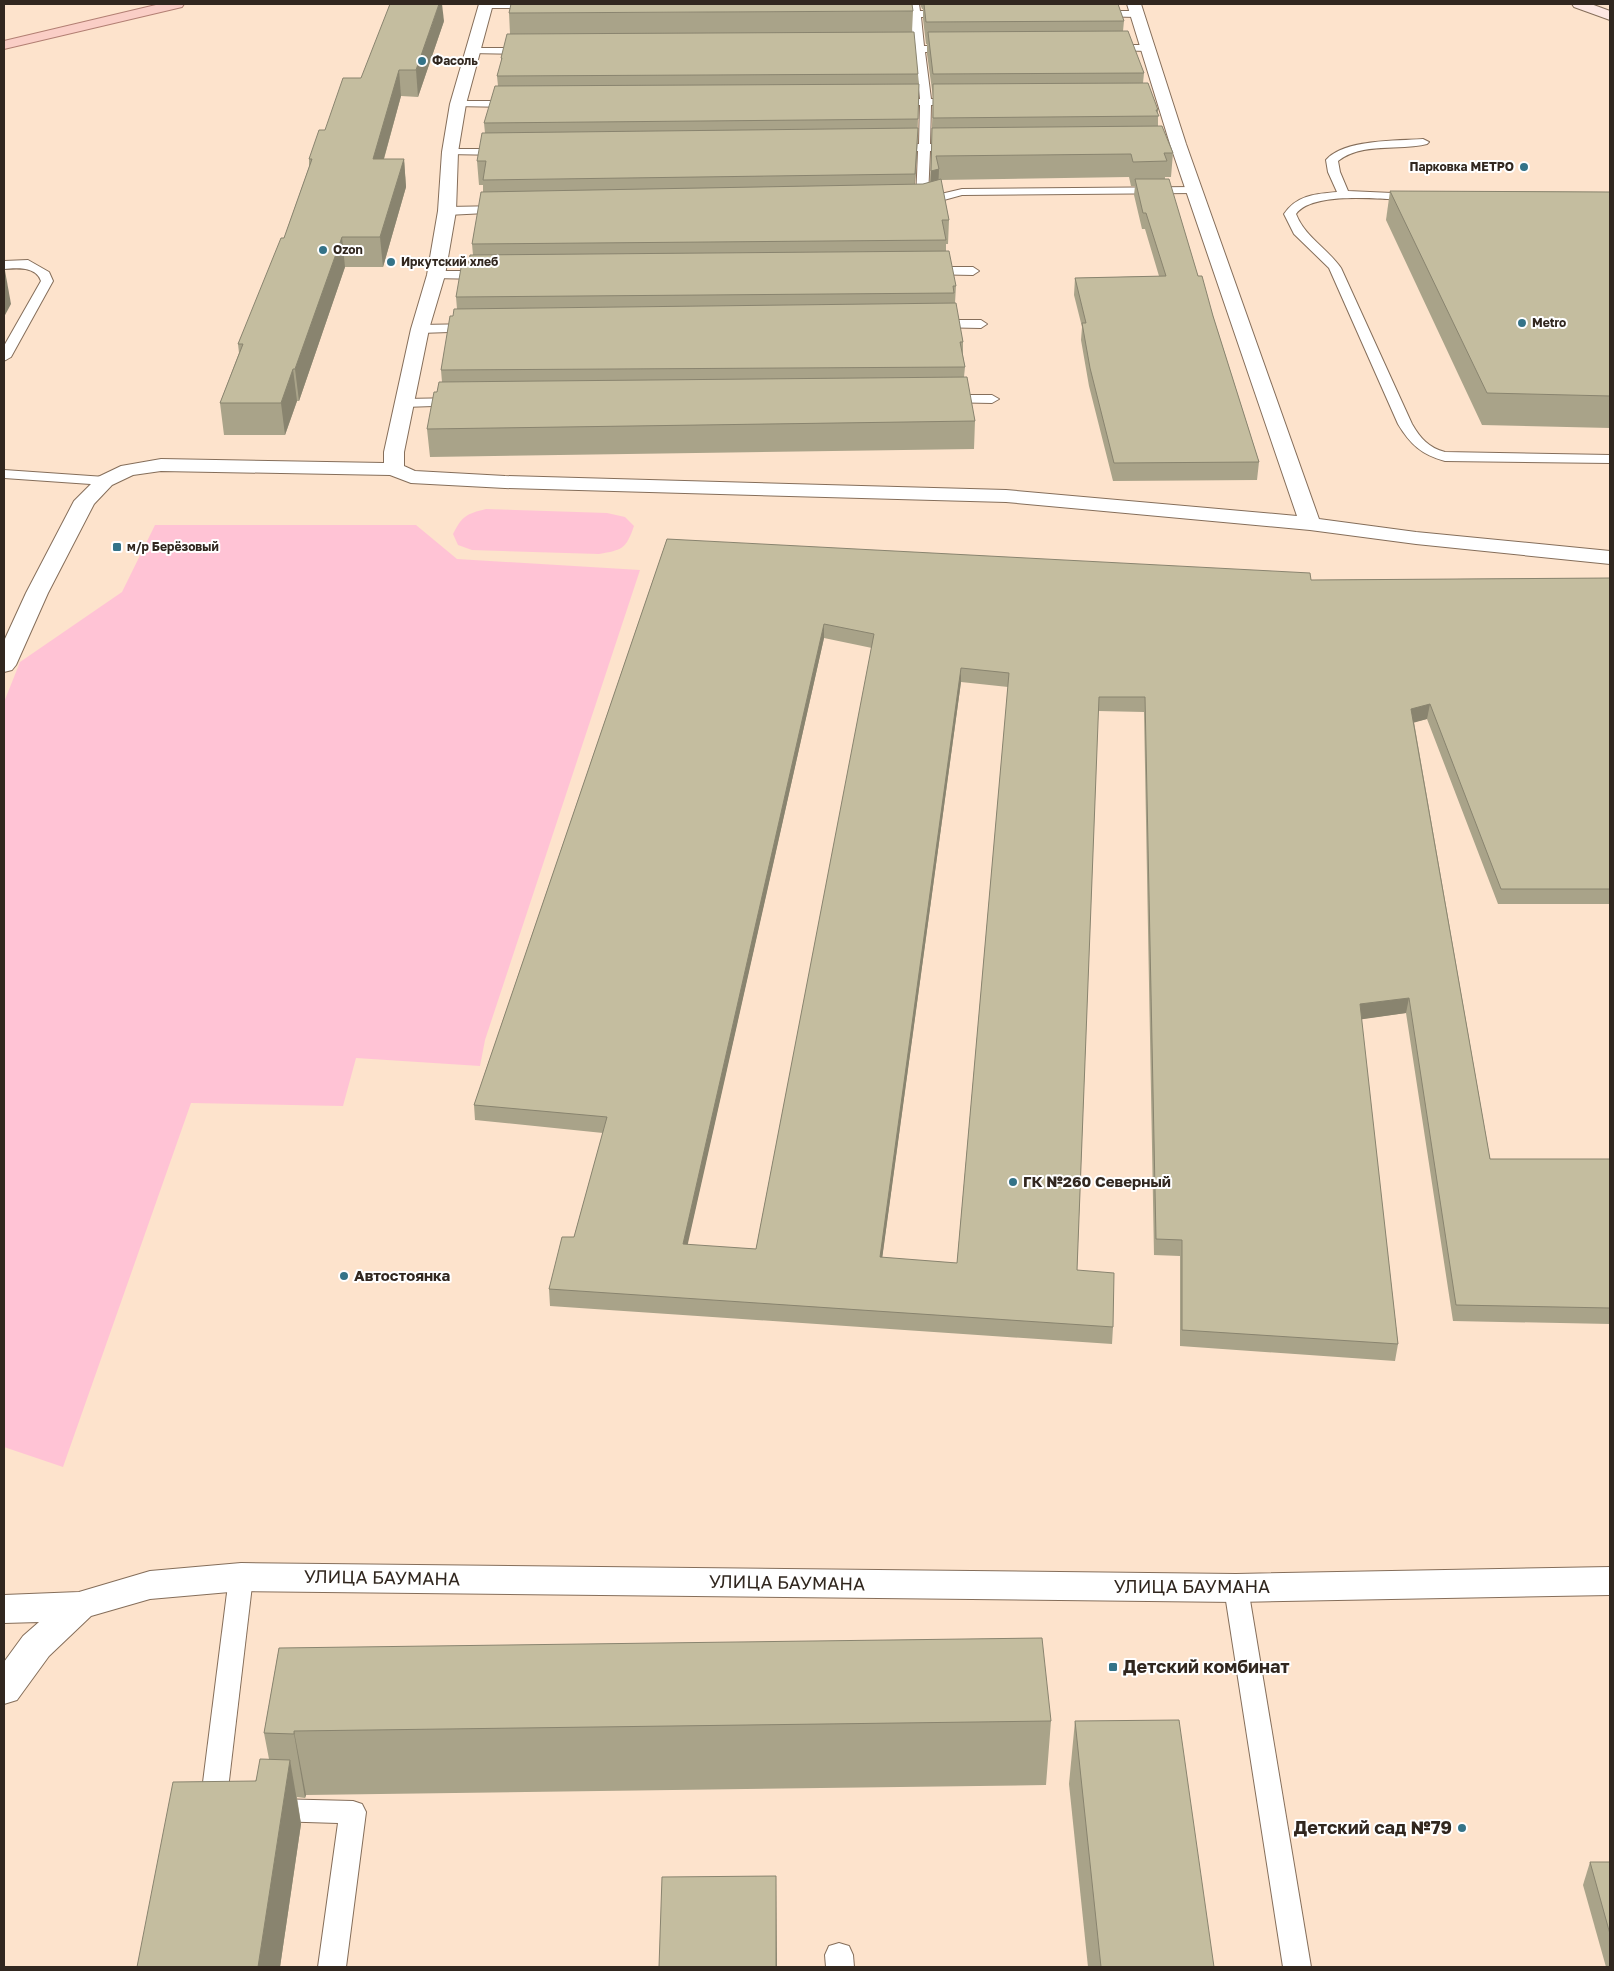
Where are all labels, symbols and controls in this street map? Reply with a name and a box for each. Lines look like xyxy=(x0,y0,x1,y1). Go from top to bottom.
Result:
place label: Фасоль xyxy=(432,53,478,68)
marker: Фасоль xyxy=(416,55,428,67)
place label: Парковка МЕТРО xyxy=(1409,159,1514,174)
marker: Парковка МЕТРО xyxy=(1518,161,1530,173)
place label: Ozon xyxy=(333,242,363,257)
marker: Ozon xyxy=(317,244,329,256)
place label: Иркутский хлеб xyxy=(401,254,498,269)
marker: Иркутский хлеб xyxy=(385,256,397,268)
place label: Metro xyxy=(1532,315,1566,330)
marker: Metro xyxy=(1516,317,1528,329)
place label: м/р Берёзовый xyxy=(127,539,219,554)
marker: м/р Берёзовый xyxy=(111,541,123,553)
place label: ГК №260 Северный xyxy=(1023,1172,1171,1190)
marker: ГК №260 Северный xyxy=(1007,1176,1019,1188)
place label: Автостоянка xyxy=(354,1266,451,1284)
marker: Автостоянка xyxy=(338,1270,350,1282)
street label: УЛИЦА БАУМАНА xyxy=(304,1565,460,1589)
street label: УЛИЦА БАУМАНА xyxy=(709,1570,865,1594)
street label: УЛИЦА БАУМАНА xyxy=(1114,1575,1270,1597)
place label: Детский комбинат xyxy=(1123,1655,1290,1677)
marker: Детский комбинат xyxy=(1107,1661,1119,1673)
place label: Детский сад №79 xyxy=(1294,1816,1452,1838)
marker: Детский сад №79 xyxy=(1456,1822,1468,1834)

